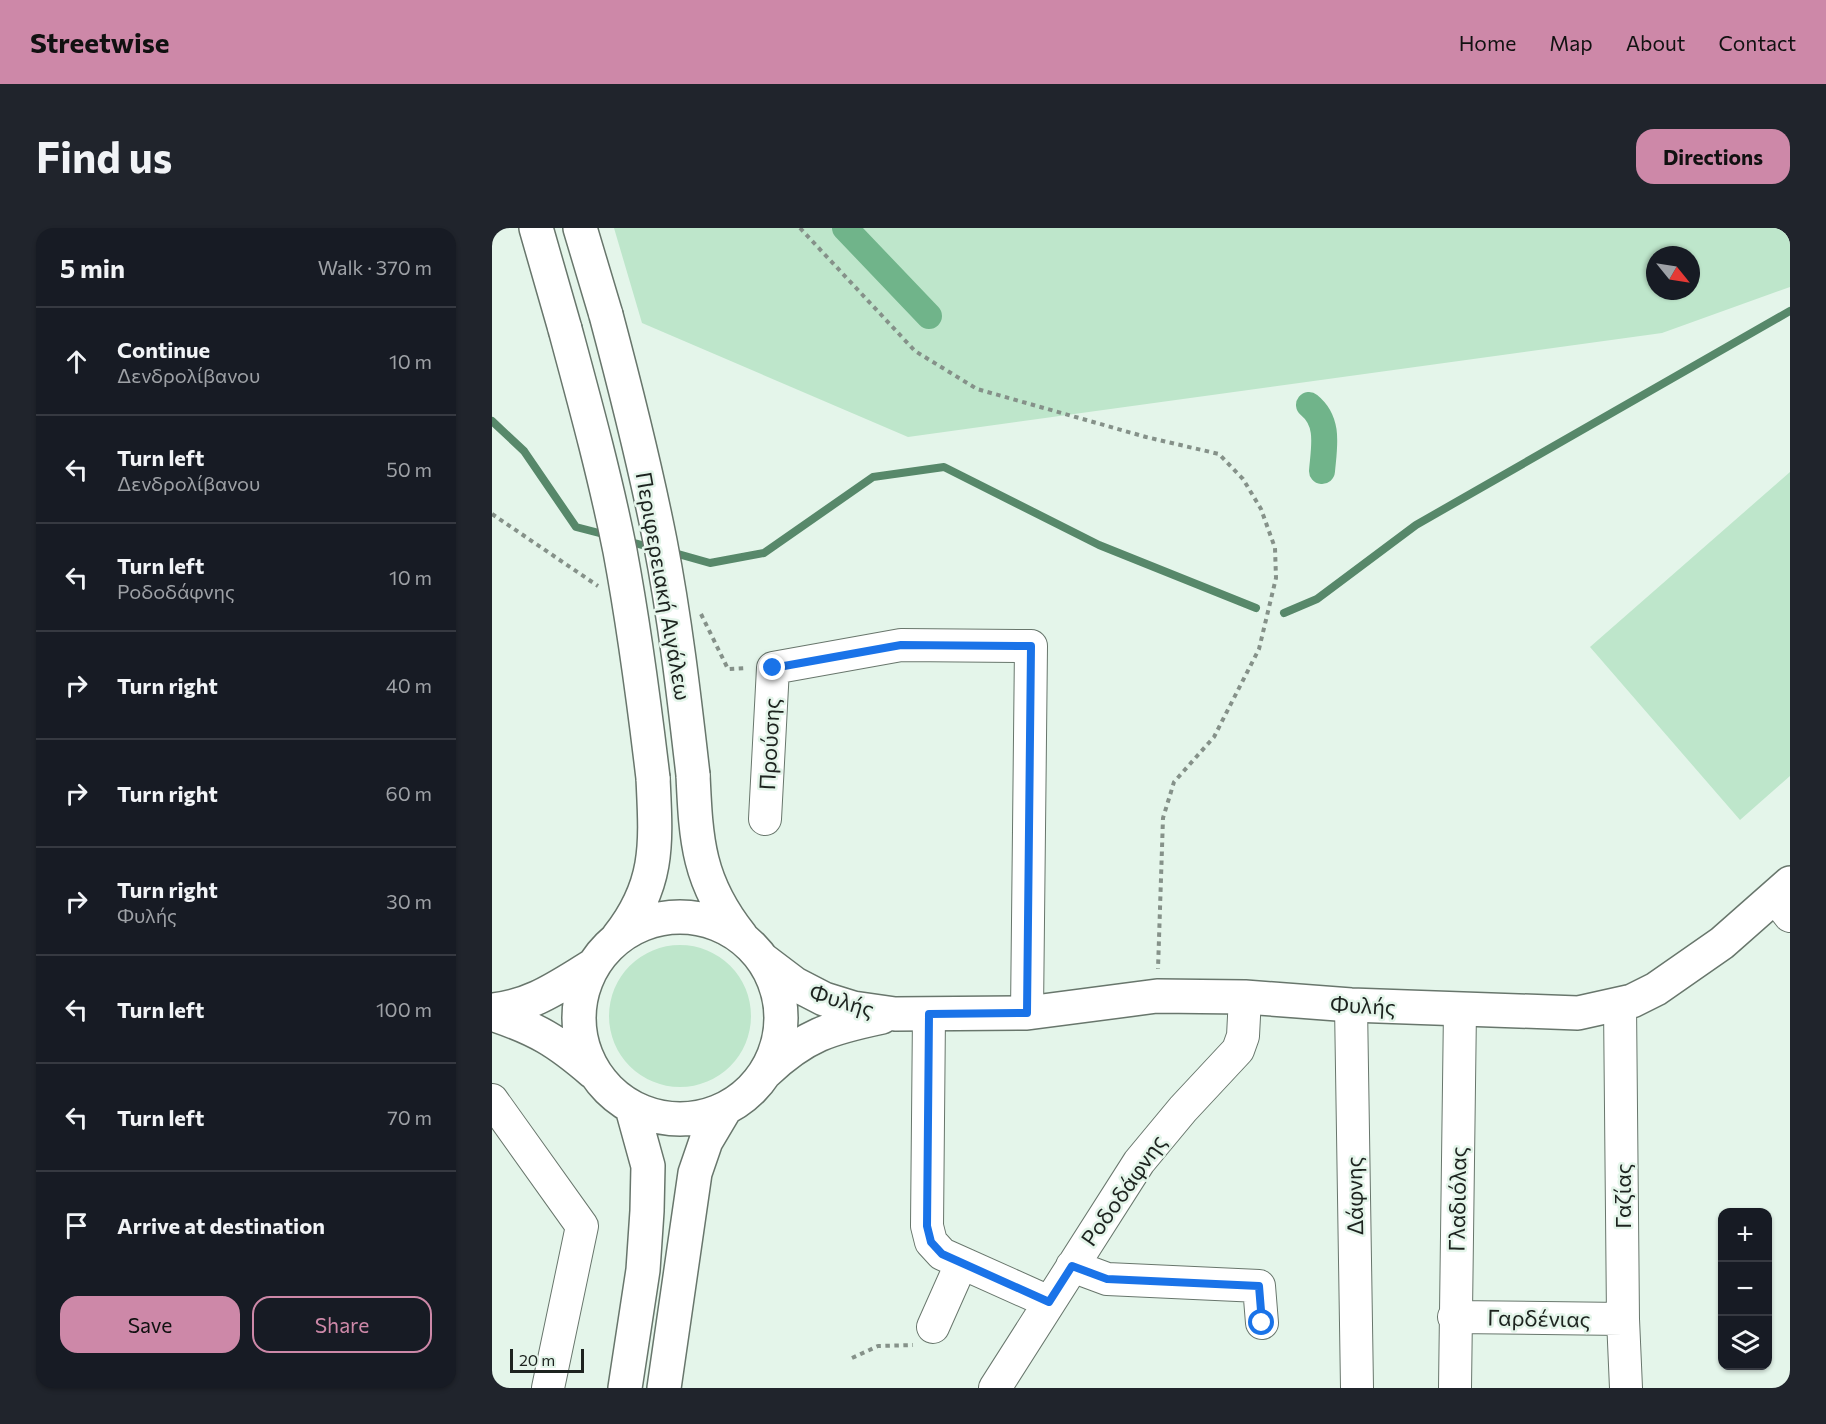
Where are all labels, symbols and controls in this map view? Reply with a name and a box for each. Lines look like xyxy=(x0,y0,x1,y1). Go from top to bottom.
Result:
text: Streetwise xyxy=(30,25,170,59)
text: Home xyxy=(1459,30,1516,55)
text: Map xyxy=(1549,30,1593,55)
text: About xyxy=(1626,30,1685,55)
text: Contact xyxy=(1718,30,1796,55)
button: Directions xyxy=(1636,129,1790,184)
text: Find us xyxy=(36,130,172,182)
north arrow xyxy=(1646,246,1700,300)
text: 5 min xyxy=(60,252,125,283)
text: Walk · 370 m xyxy=(318,255,432,279)
text: Continue xyxy=(117,336,210,363)
icon: ahead xyxy=(60,345,93,378)
text: 10 m xyxy=(389,349,432,373)
text: Δενδρολίβανου xyxy=(117,363,260,387)
text: Turn left xyxy=(117,444,204,471)
icon: left xyxy=(60,453,93,486)
text: 50 m xyxy=(386,457,432,481)
street label: Περιφερειακή Αιγάλεω xyxy=(631,470,697,702)
text: Δενδρολίβανου xyxy=(117,471,260,495)
text: Turn left xyxy=(117,552,204,579)
icon: left xyxy=(60,561,93,594)
text: 10 m xyxy=(389,565,432,589)
text: Ροδοδάφνης xyxy=(117,579,235,603)
route end xyxy=(759,654,785,680)
icon: right xyxy=(60,669,93,702)
text: Turn right xyxy=(117,672,218,699)
text: 40 m xyxy=(386,673,432,697)
street label: Προύσης xyxy=(753,697,785,791)
icon: right xyxy=(60,777,93,810)
text: Turn right xyxy=(117,780,218,807)
text: 60 m xyxy=(386,781,432,805)
text: Turn right xyxy=(117,876,218,903)
icon: right xyxy=(60,885,93,918)
text: 30 m xyxy=(386,889,432,913)
text: Φυλής xyxy=(117,903,177,927)
street label: Φυλής xyxy=(807,977,877,1023)
street label: Φυλής xyxy=(1329,990,1397,1020)
icon: left xyxy=(60,993,93,1026)
text: Turn left xyxy=(117,996,204,1023)
text: 100 m xyxy=(376,997,432,1021)
icon: left xyxy=(60,1101,93,1134)
text: Turn left xyxy=(117,1104,204,1131)
text: 70 m xyxy=(387,1105,432,1129)
street label: Ροδοδάφνης xyxy=(1075,1129,1171,1251)
street label: Γλαδιόλας xyxy=(1443,1146,1471,1252)
street label: Δάφνης xyxy=(1340,1156,1368,1236)
street label: Γαζίας xyxy=(1609,1163,1636,1229)
map controls xyxy=(1718,1208,1772,1370)
button: + xyxy=(1718,1208,1772,1262)
icon: arrive xyxy=(60,1209,93,1242)
text: Arrive at destination xyxy=(117,1212,325,1239)
button: − xyxy=(1718,1262,1772,1316)
button: Save xyxy=(60,1296,240,1353)
button: Share xyxy=(252,1296,432,1353)
street label: Γαρδένιας xyxy=(1487,1304,1591,1332)
route start xyxy=(1248,1309,1274,1335)
button: layers xyxy=(1718,1316,1772,1370)
scale bar xyxy=(510,1346,584,1374)
text: 20 m xyxy=(519,1350,555,1369)

